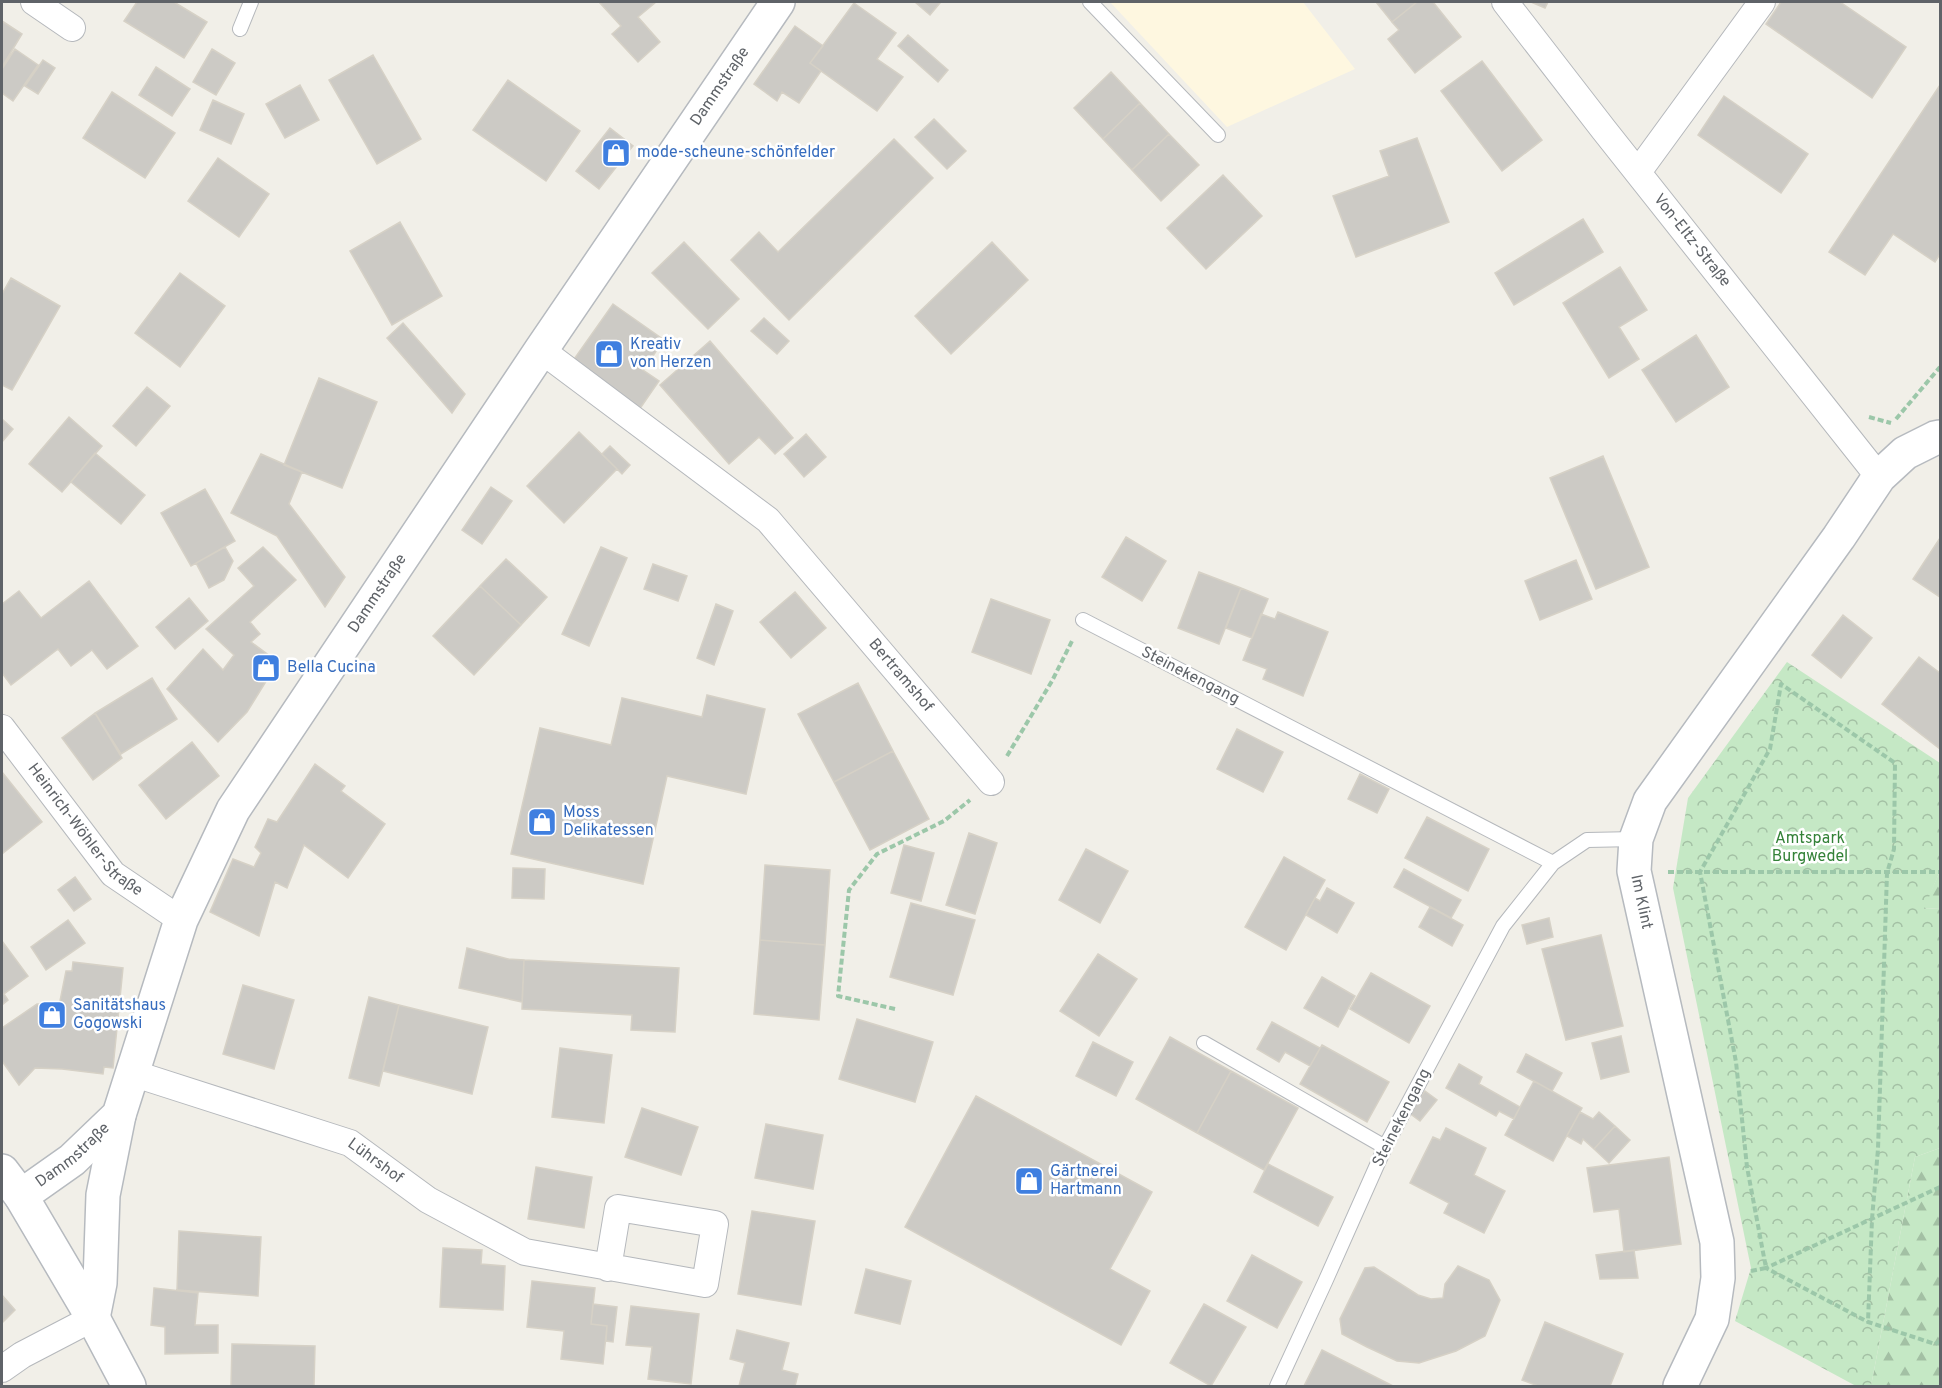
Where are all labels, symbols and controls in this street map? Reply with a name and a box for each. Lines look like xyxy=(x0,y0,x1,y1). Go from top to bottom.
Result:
street label: Dammstraße xyxy=(686,43,754,130)
shop icon: mode-scheune-schönfelder xyxy=(600,137,632,169)
place label: mode-scheune-schönfelder xyxy=(637,143,835,163)
street label: Von-Eltz-Straße xyxy=(1649,190,1735,291)
place label: Kreativ von Herzen xyxy=(630,335,712,373)
shop icon: Kreativ von Herzen xyxy=(593,338,625,370)
street label: Dammstraße xyxy=(344,550,411,637)
street label: Bertramshof xyxy=(864,635,938,717)
street label: Steinekengang xyxy=(1137,643,1243,709)
shop icon: Bella Cucina xyxy=(250,652,282,684)
place label: Bella Cucina xyxy=(287,658,376,678)
street label: Heinrich-Wöhler-Straße xyxy=(23,760,146,901)
place label: Moss Delikatessen xyxy=(563,803,654,841)
shop icon: Moss Delikatessen xyxy=(526,806,558,838)
park label: Amtspark Burgwedel xyxy=(1772,829,1848,867)
street label: Im Klint xyxy=(1625,873,1657,931)
place label: Sanitätshaus Gogowski xyxy=(73,996,166,1034)
shop icon: Sanitätshaus Gogowski xyxy=(36,999,68,1031)
street label: Steinekengang xyxy=(1369,1065,1435,1171)
street label: Dammstraße xyxy=(32,1119,114,1192)
street label: Lührshof xyxy=(343,1134,407,1189)
place label: Gärtnerei Hartmann xyxy=(1050,1162,1122,1200)
shop icon: Gärtnerei Hartmann xyxy=(1013,1165,1045,1197)

